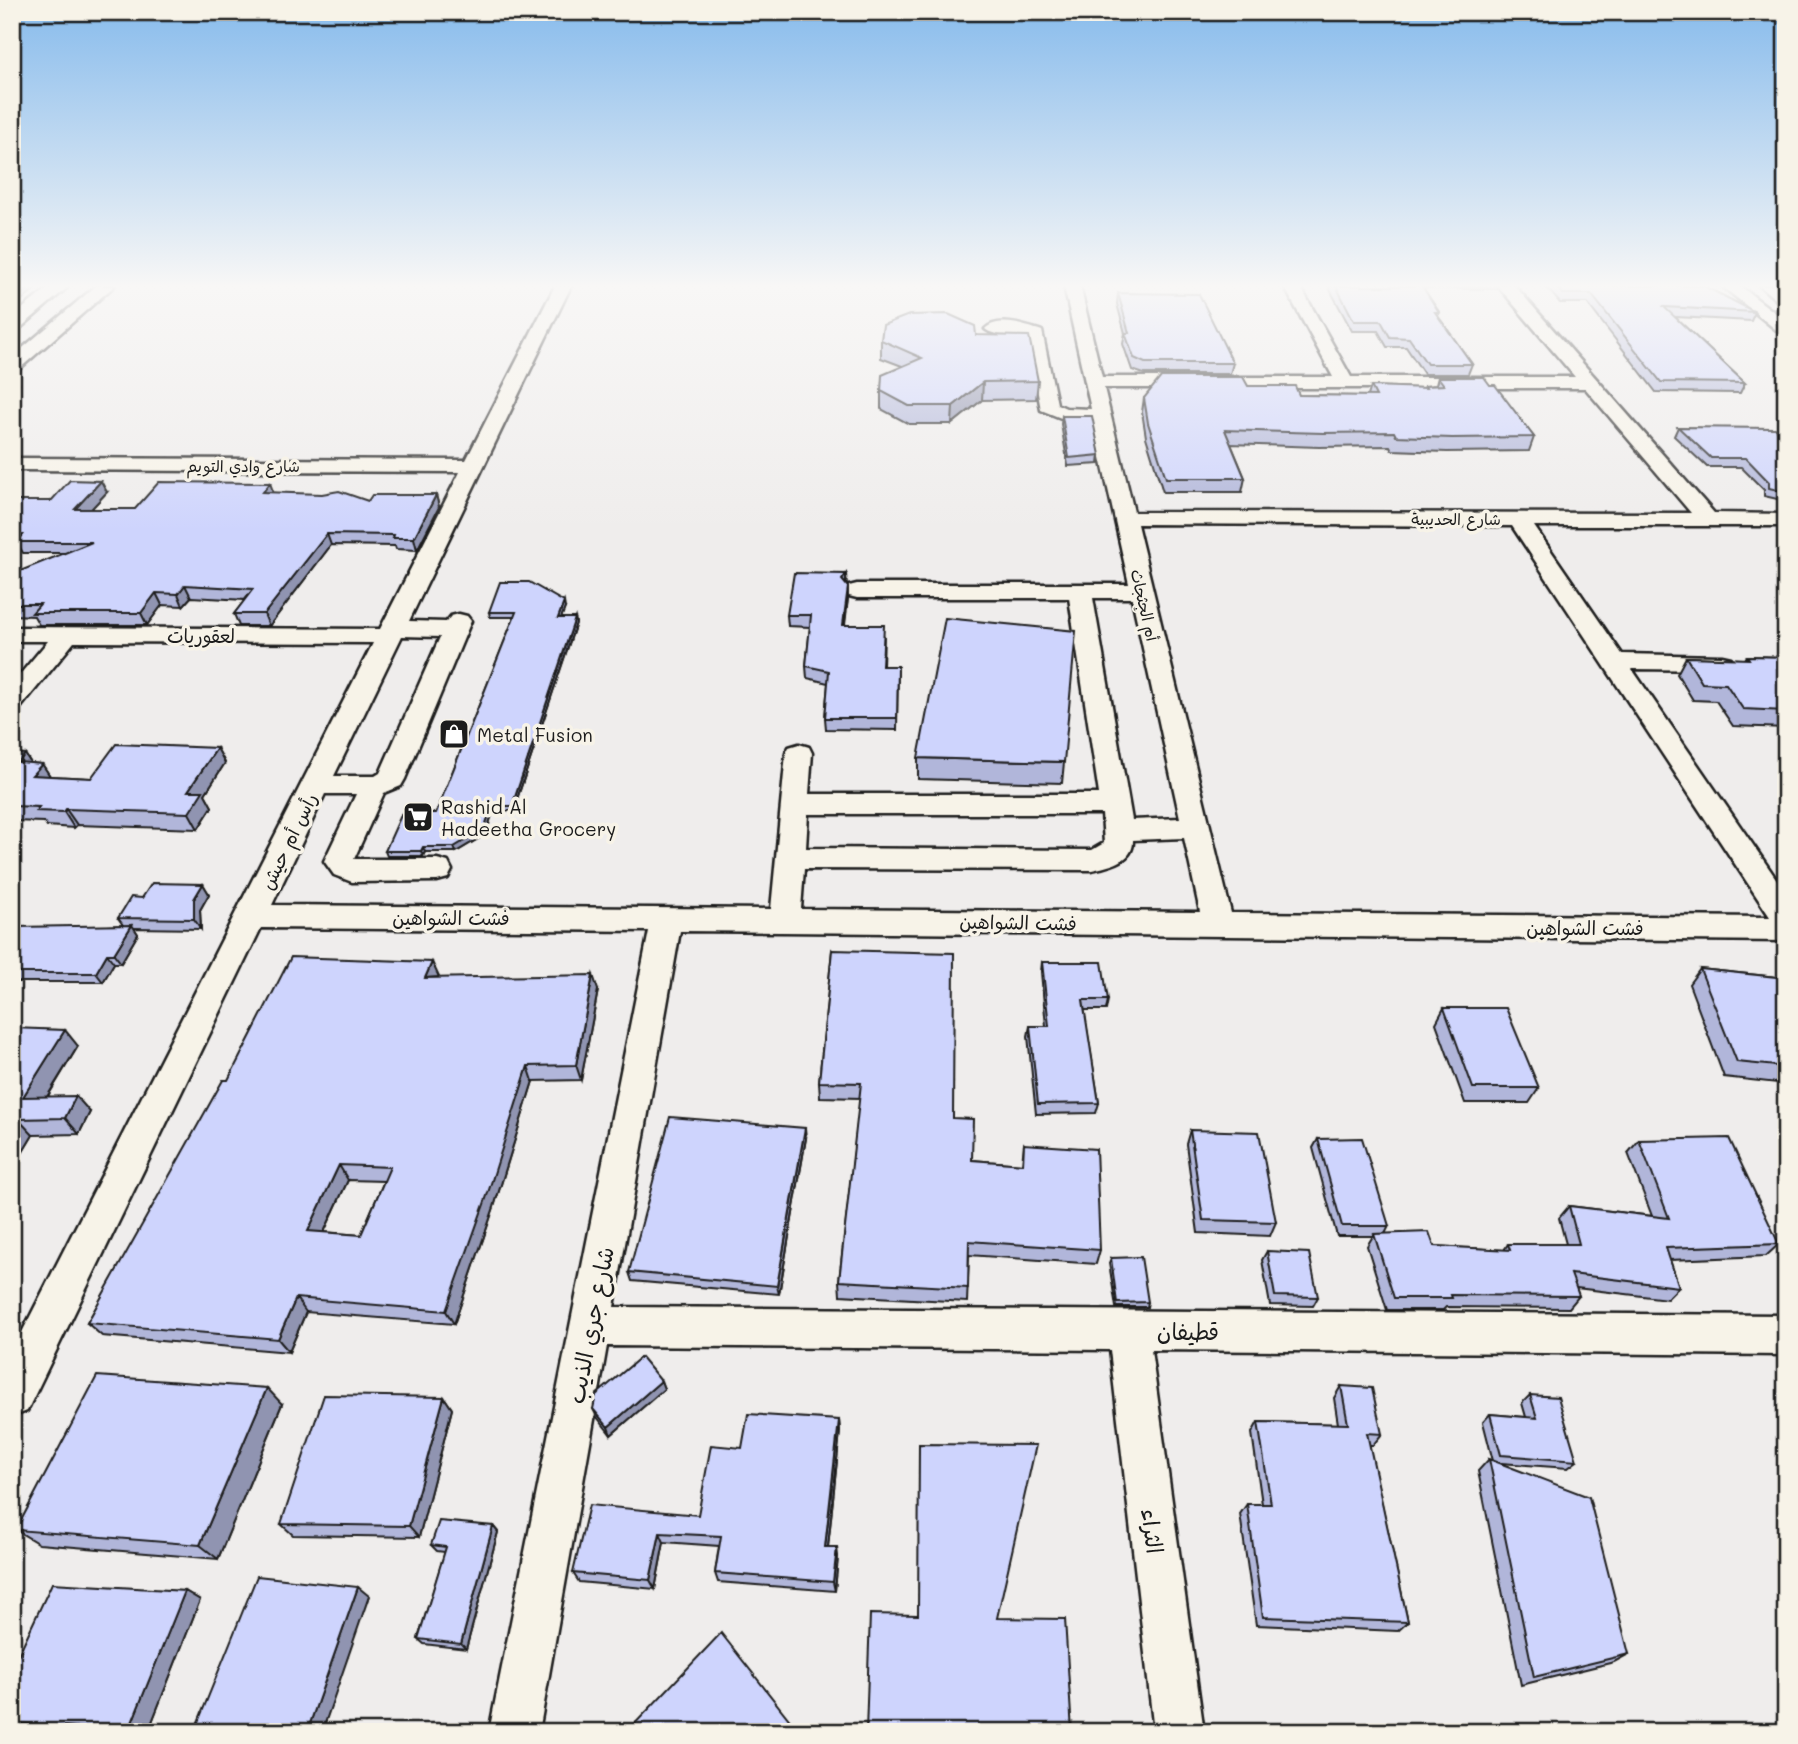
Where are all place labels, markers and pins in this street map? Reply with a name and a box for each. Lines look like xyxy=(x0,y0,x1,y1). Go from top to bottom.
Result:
shop icon: Metal Fusion xyxy=(437,717,471,751)
place label: Metal Fusion xyxy=(477,722,593,747)
place label: Rashid Al Hadeetha Grocery xyxy=(441,794,616,841)
supermarket icon: Rashid Al Hadeetha Grocery xyxy=(401,800,435,834)

